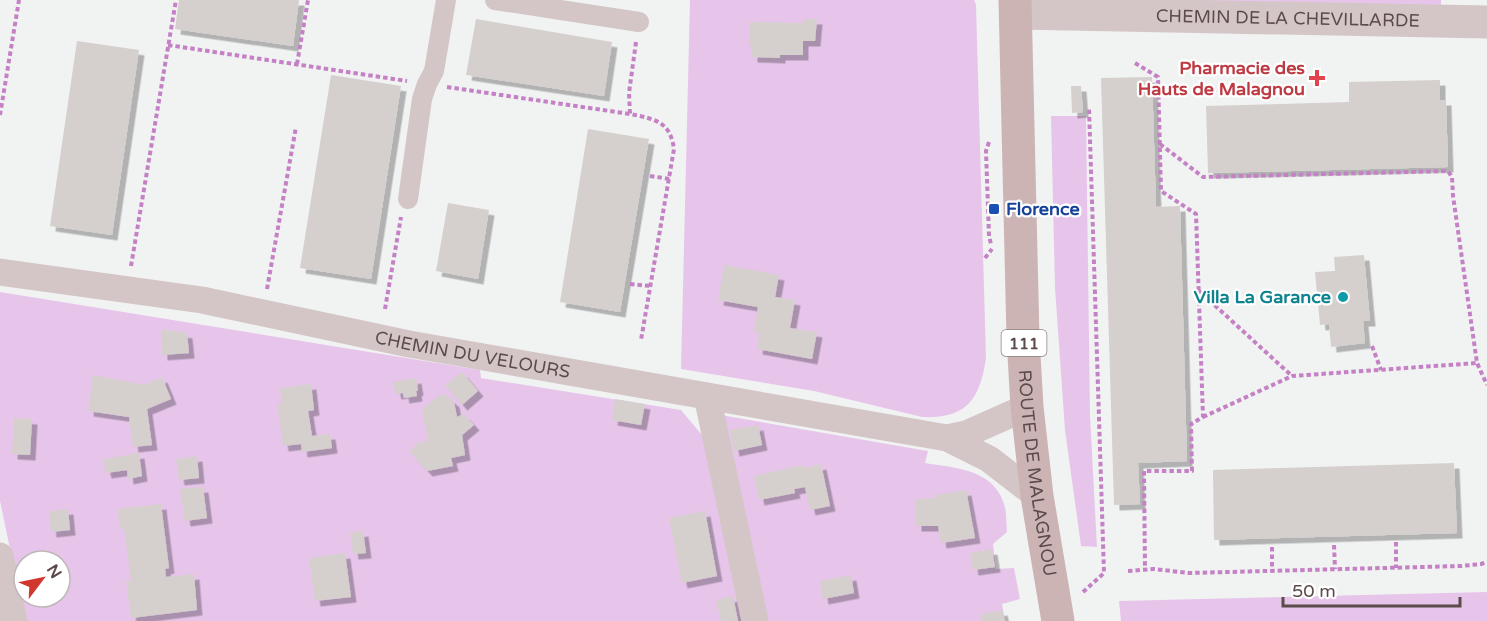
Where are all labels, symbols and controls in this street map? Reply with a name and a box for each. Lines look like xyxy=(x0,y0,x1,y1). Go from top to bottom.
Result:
street label: CHEMIN DE LA CHEVILLARDE xyxy=(1156,5,1420,32)
place label: Pharmacie des Hauts de Malagnou xyxy=(1138,57,1305,100)
marker: Pharmacie des Hauts de Malagnou xyxy=(1310,71,1324,85)
place label: Florence xyxy=(1006,198,1080,220)
marker: Florence xyxy=(987,202,1001,216)
place label: Villa La Garance xyxy=(1194,286,1331,308)
marker: Villa La Garance xyxy=(1336,290,1350,304)
street label: CHEMIN DU VELOURS xyxy=(373,326,572,383)
road number: 111 xyxy=(1002,330,1046,356)
street label: ROUTE DE MALAGNOU xyxy=(1014,369,1061,578)
north arrow xyxy=(12,549,72,609)
text: N xyxy=(42,561,66,582)
scale bar xyxy=(1283,570,1460,608)
text: 50 m xyxy=(1292,580,1336,602)

